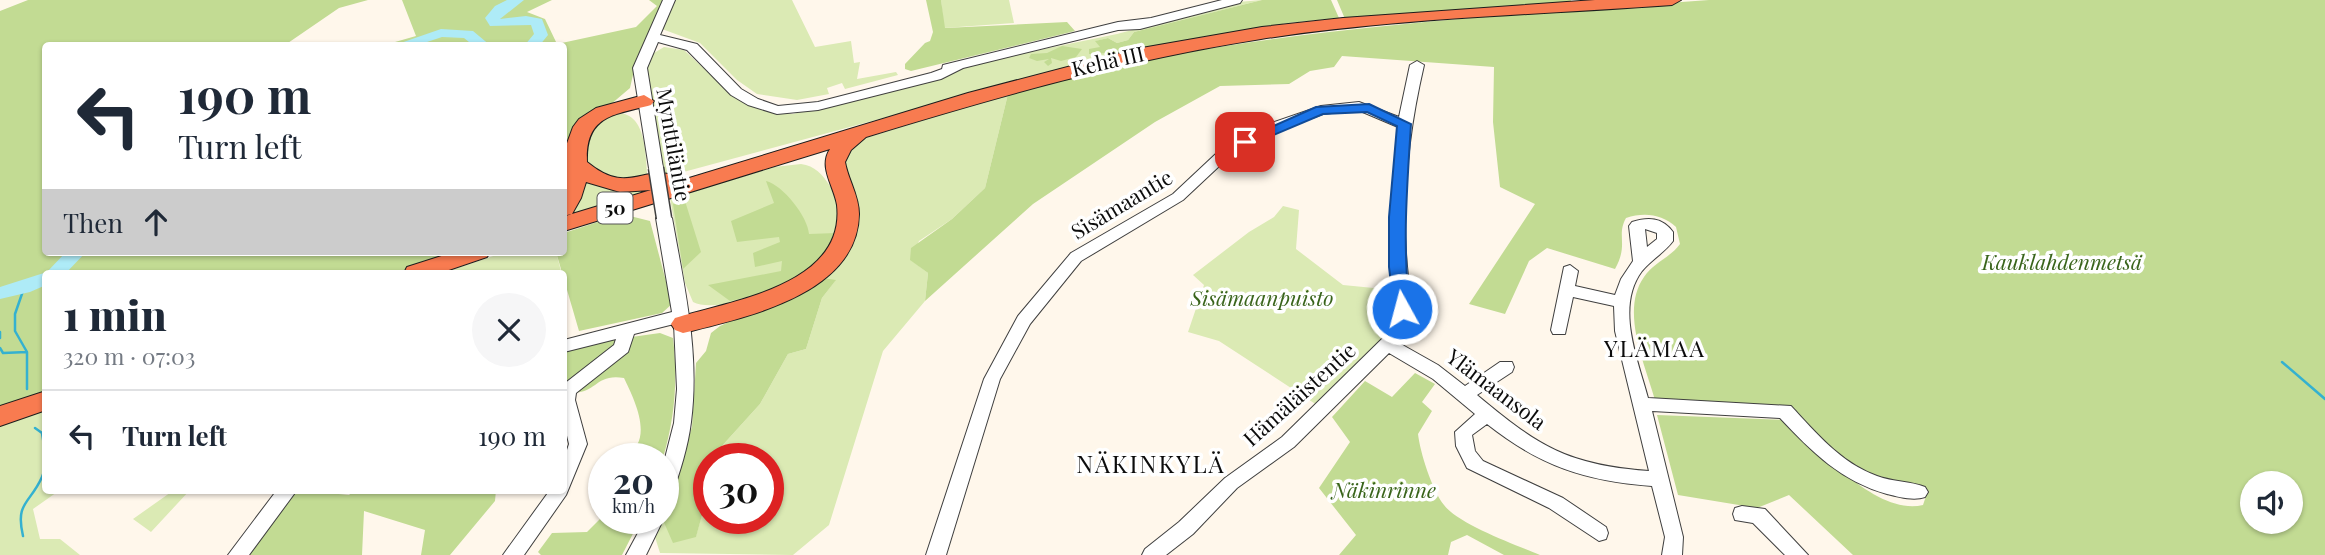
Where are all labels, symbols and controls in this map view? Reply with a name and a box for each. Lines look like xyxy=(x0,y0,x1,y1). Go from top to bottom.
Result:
street label: Kehä III xyxy=(1069,38,1147,82)
text: 190 m xyxy=(178,61,311,126)
icon: left xyxy=(63,70,154,161)
street label: Mynttiläntie xyxy=(651,86,699,203)
pin xyxy=(1215,112,1275,172)
icon: arrive xyxy=(1226,123,1264,161)
text: Turn left xyxy=(178,124,302,167)
street label: Sisämaantie xyxy=(1065,162,1177,245)
road number: 50 xyxy=(598,192,632,224)
icon: ahead xyxy=(137,203,175,241)
text: Then xyxy=(63,205,123,240)
park label: Kauklahdenmetsä xyxy=(1981,247,2143,275)
position arrow xyxy=(1365,272,1439,346)
park label: Sisämaanpuisto xyxy=(1189,283,1334,311)
text: 1 min xyxy=(63,286,167,342)
button: close xyxy=(472,293,546,367)
district label: YLÄMAA xyxy=(1603,332,1706,363)
street label: Hämäläistentie xyxy=(1236,336,1361,451)
text: 320 m · 07:03 xyxy=(63,340,195,371)
street label: Ylämaansola xyxy=(1441,341,1553,435)
icon: left xyxy=(63,417,101,455)
text: Turn left xyxy=(122,418,227,453)
text: 190 m xyxy=(478,418,546,453)
speed limit sign: 30 xyxy=(693,443,784,534)
district label: NÄKINKYLÄ xyxy=(1076,447,1226,479)
text: 20 xyxy=(613,456,654,503)
map controls xyxy=(2240,471,2303,534)
button: sound xyxy=(2240,471,2303,534)
park label: Näkinrinne xyxy=(1330,475,1436,503)
text: km/h xyxy=(612,494,655,518)

